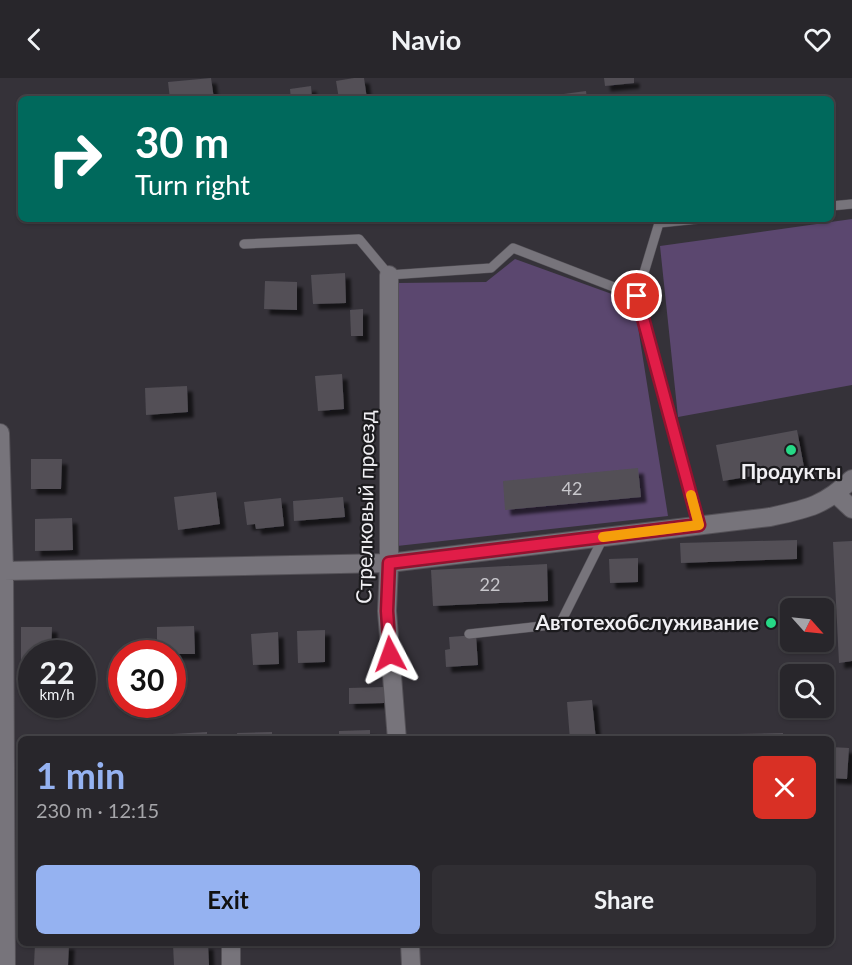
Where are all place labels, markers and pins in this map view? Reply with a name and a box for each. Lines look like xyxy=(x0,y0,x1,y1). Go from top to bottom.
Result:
pin xyxy=(611,270,662,321)
marker: Продукты xyxy=(784,443,798,457)
place label: Продукты xyxy=(741,458,841,483)
place label: Автотехобслуживание xyxy=(535,609,759,634)
marker: Автотехобслуживание xyxy=(764,616,778,630)

